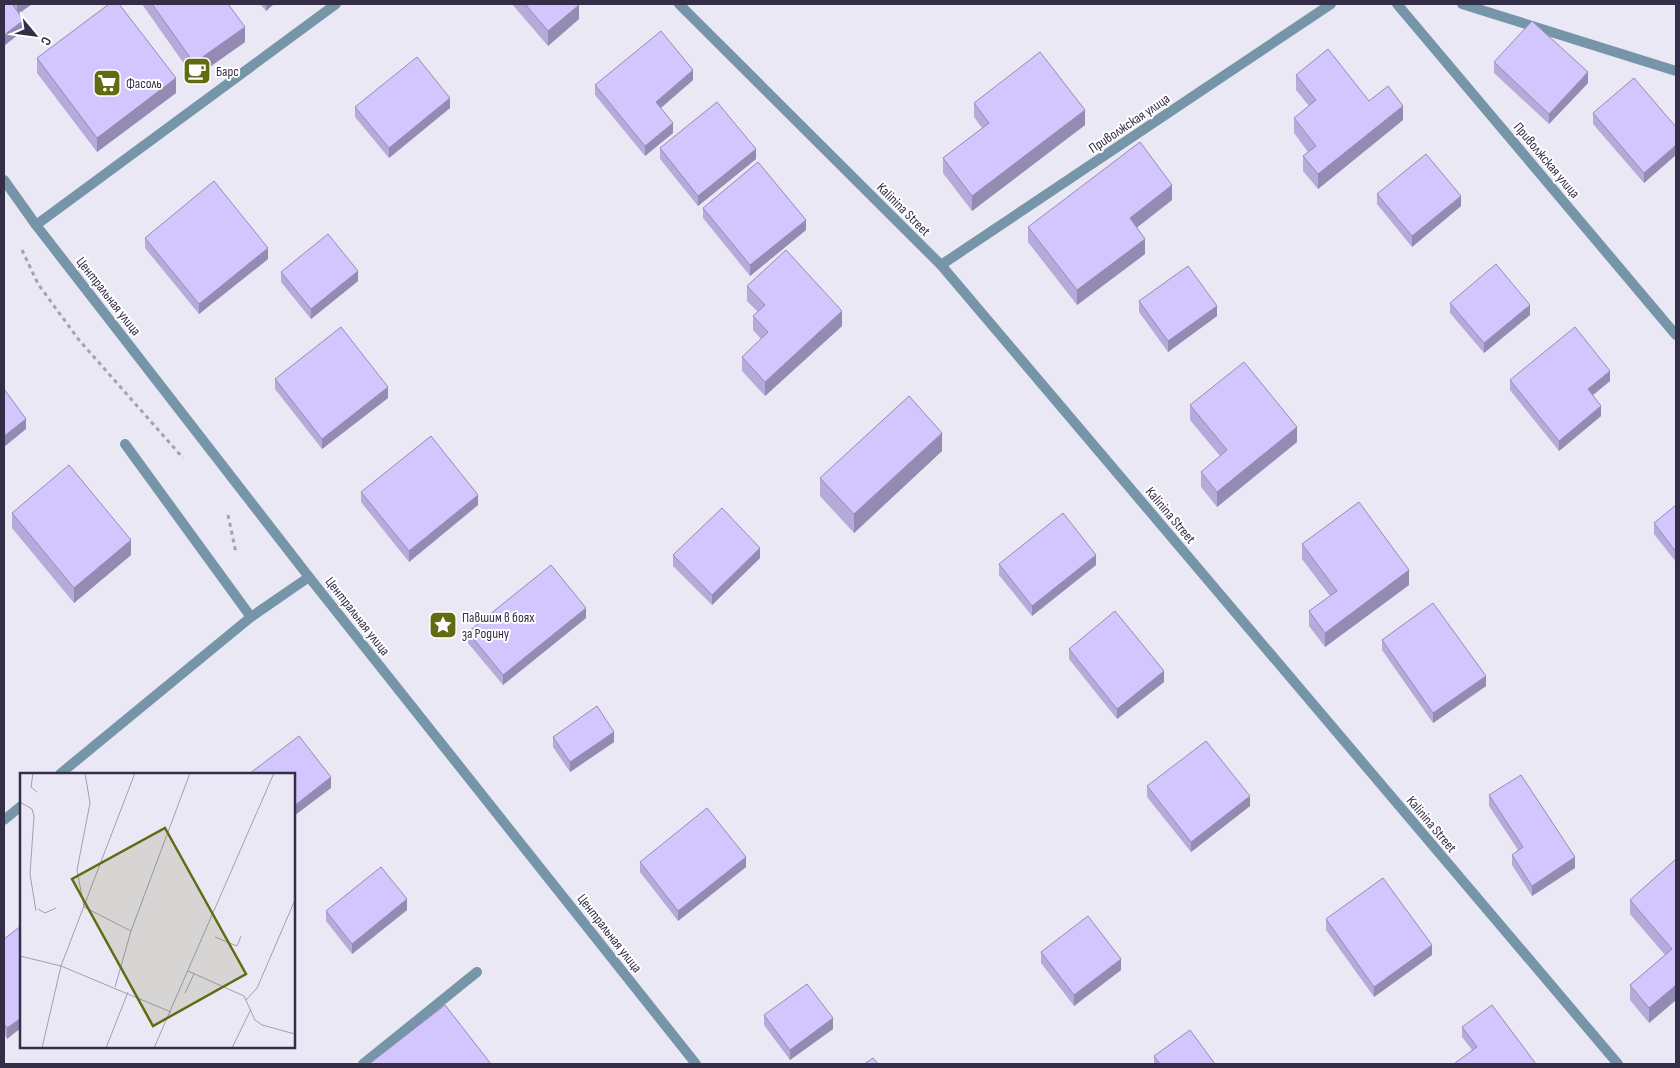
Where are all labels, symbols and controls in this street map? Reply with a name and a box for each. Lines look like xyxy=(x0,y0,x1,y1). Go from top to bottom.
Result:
north arrow xyxy=(10,10,60,60)
text: С xyxy=(37,34,55,48)
cafe icon: Барс xyxy=(182,56,212,86)
place label: Барс xyxy=(216,63,239,80)
supermarket icon: Фасоль xyxy=(92,68,122,98)
place label: Фасоль xyxy=(126,75,162,92)
street label: Приволжская улица xyxy=(1086,90,1173,157)
street label: Приволжская улица xyxy=(1510,119,1583,202)
street label: Kalinina Street xyxy=(873,179,934,240)
street label: Центральная улица xyxy=(73,254,145,339)
street label: Kalinina Street xyxy=(1142,483,1199,547)
street label: Центральная улица xyxy=(322,574,394,659)
place label: Павшим в боях за Родину xyxy=(462,609,535,642)
place icon: Павшим в боях за Родину xyxy=(428,610,458,640)
inset map xyxy=(20,773,295,1048)
street label: Kalinina Street xyxy=(1403,792,1460,856)
street label: Центральная улица xyxy=(574,891,646,976)

